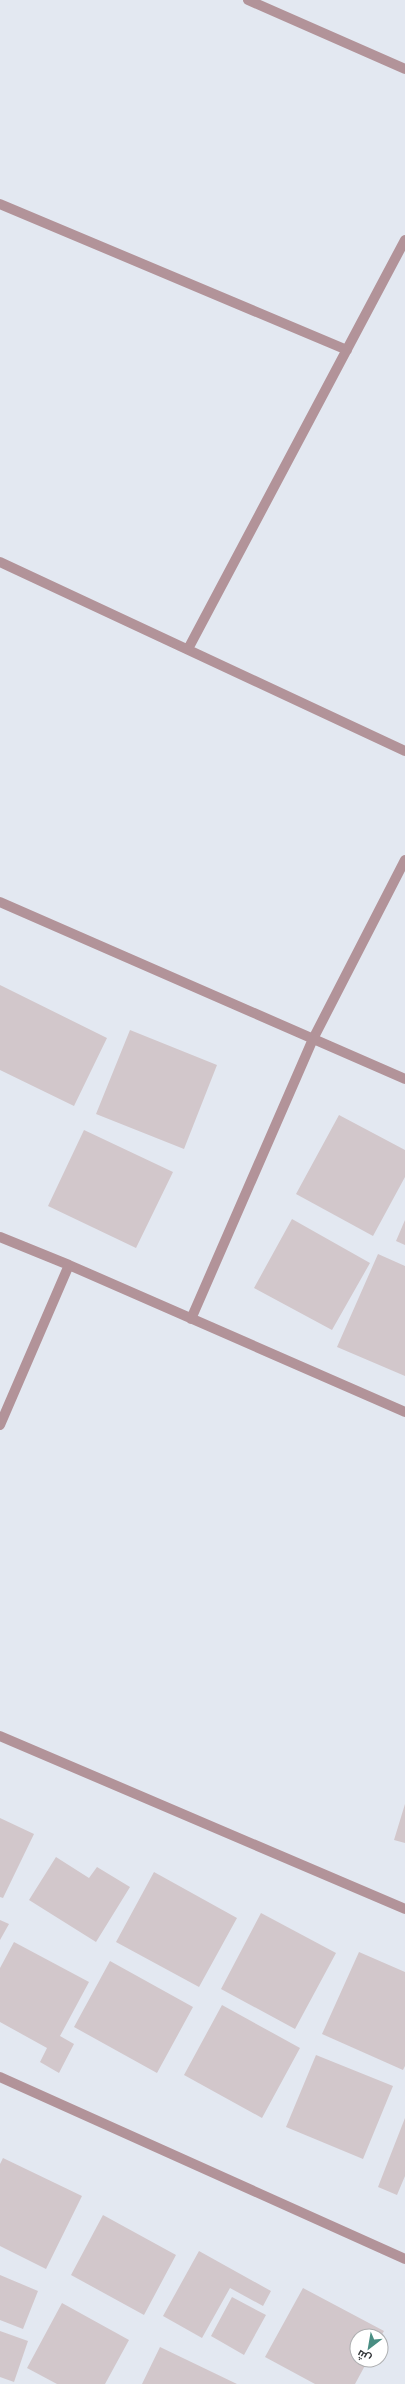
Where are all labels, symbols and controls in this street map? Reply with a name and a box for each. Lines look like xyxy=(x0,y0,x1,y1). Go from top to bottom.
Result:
north arrow xyxy=(349,2328,389,2368)
text: ش xyxy=(355,2347,374,2365)

